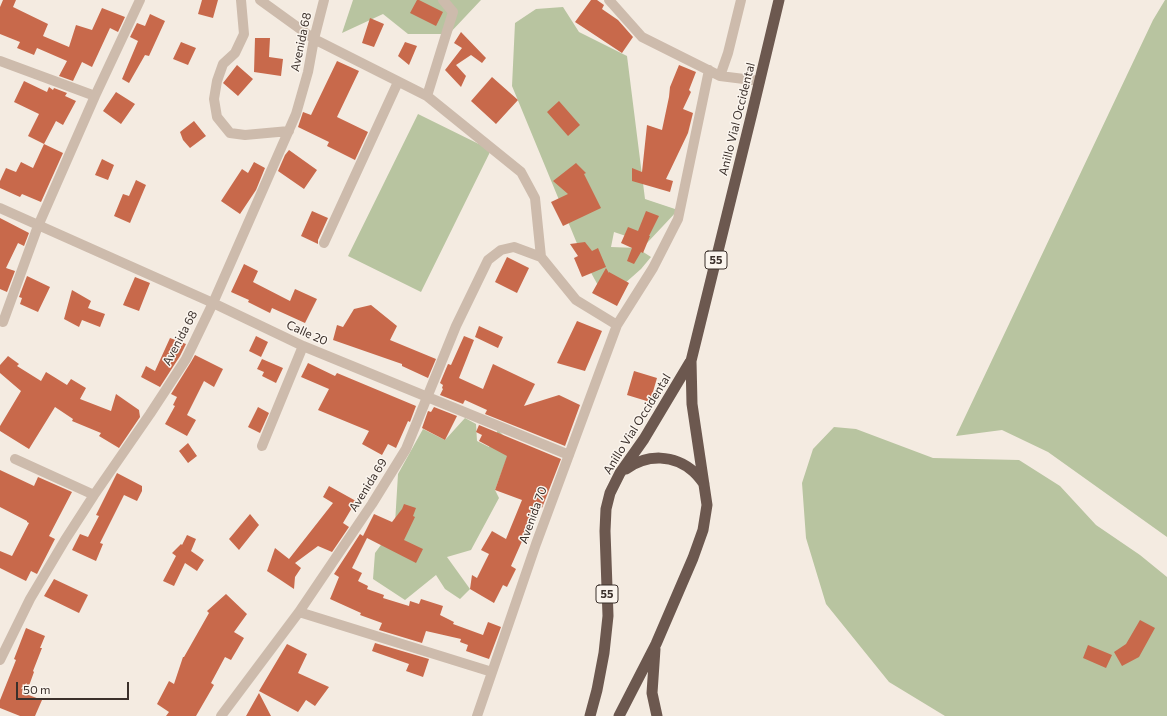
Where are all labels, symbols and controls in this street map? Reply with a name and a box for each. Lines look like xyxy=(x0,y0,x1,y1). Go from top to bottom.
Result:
street label: Avenida 68 xyxy=(288,11,314,73)
street label: Anillo Vial Occidental xyxy=(716,61,758,177)
road number: 55 xyxy=(705,251,727,269)
street label: Avenida 68 xyxy=(160,308,200,368)
street label: Calle 20 xyxy=(284,318,330,348)
street label: Anillo Vial Occidental xyxy=(600,371,674,477)
street label: Avenida 69 xyxy=(346,456,390,514)
street label: Avenida 70 xyxy=(516,484,550,546)
road number: 55 xyxy=(596,585,618,603)
scale bar xyxy=(18,674,131,700)
text: 50 m xyxy=(23,682,51,696)

